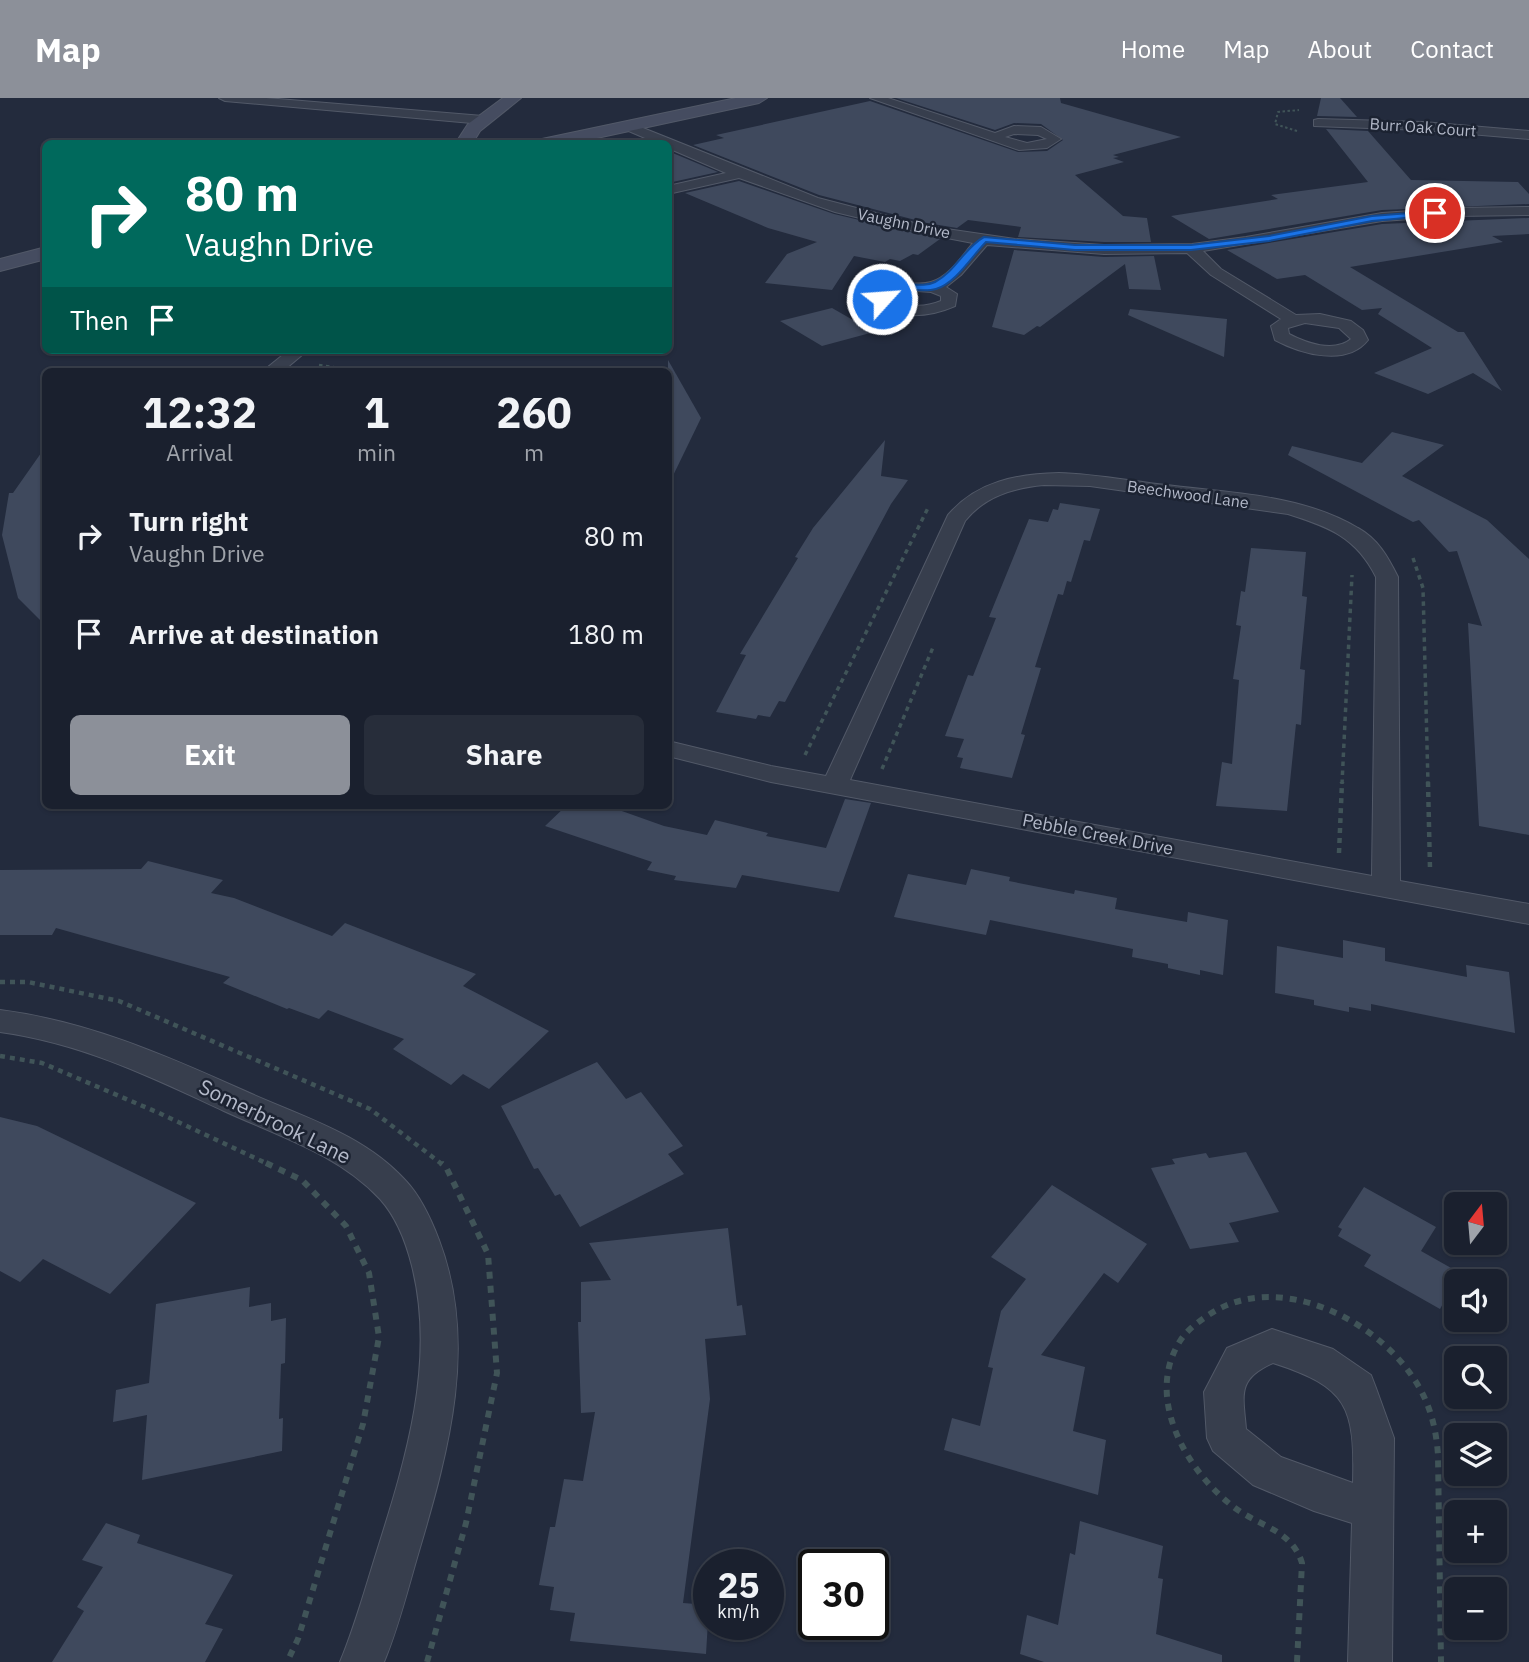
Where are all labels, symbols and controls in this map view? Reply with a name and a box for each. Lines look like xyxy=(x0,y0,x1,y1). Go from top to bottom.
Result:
text: Map xyxy=(35,28,101,71)
text: Home xyxy=(1121,33,1185,65)
text: Map xyxy=(1223,33,1269,65)
text: About xyxy=(1307,33,1372,65)
text: Contact xyxy=(1410,33,1494,65)
street label: Burr Oak Court xyxy=(1369,113,1477,141)
text: 80 m xyxy=(185,161,299,224)
icon: right xyxy=(70,168,161,259)
pin xyxy=(1405,183,1465,243)
icon: arrive xyxy=(1416,194,1454,232)
street label: Vaughn Drive xyxy=(856,203,952,243)
text: Vaughn Drive xyxy=(185,223,374,265)
position arrow xyxy=(845,262,919,336)
icon: arrive xyxy=(143,301,181,339)
text: Then xyxy=(70,303,129,337)
text: 12:32 xyxy=(142,385,257,440)
text: 1 xyxy=(364,385,389,440)
text: 260 xyxy=(496,385,572,440)
text: Arrival xyxy=(166,437,233,467)
text: min xyxy=(357,437,396,467)
text: m xyxy=(524,437,544,467)
street label: Beechwood Lane xyxy=(1126,476,1250,512)
text: Turn right xyxy=(129,504,248,538)
icon: right xyxy=(70,517,108,555)
text: 80 m xyxy=(584,519,644,553)
text: Vaughn Drive xyxy=(129,538,265,568)
icon: arrive xyxy=(70,615,108,653)
text: Arrive at destination xyxy=(129,617,379,651)
text: 180 m xyxy=(568,617,644,651)
button: Exit xyxy=(70,715,350,795)
button: Share xyxy=(364,715,644,795)
street label: Pebble Creek Drive xyxy=(1021,808,1176,860)
street label: Somerbrook Lane xyxy=(194,1072,356,1170)
north arrow xyxy=(1444,1192,1507,1255)
map controls xyxy=(1444,1192,1507,1640)
button: sound xyxy=(1444,1269,1507,1332)
button: search xyxy=(1444,1346,1507,1409)
button: layers xyxy=(1444,1423,1507,1486)
button: + xyxy=(1444,1500,1507,1563)
speed limit sign: 30 xyxy=(798,1549,889,1640)
text: 25 xyxy=(717,1562,760,1608)
button: − xyxy=(1444,1577,1507,1640)
text: km/h xyxy=(717,1600,760,1623)

